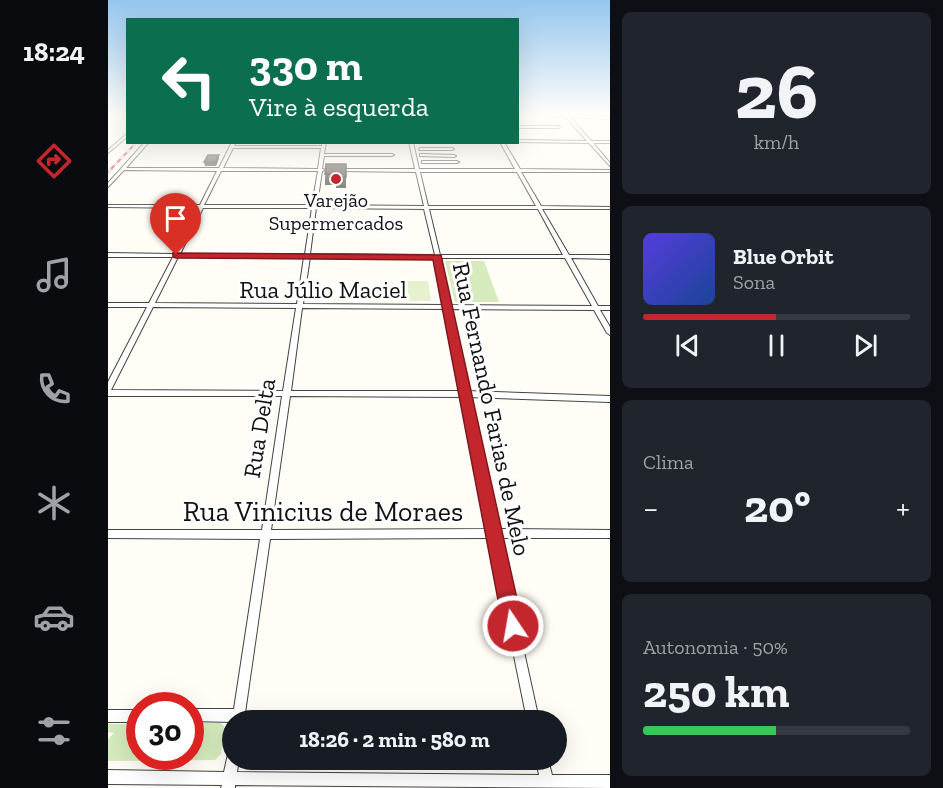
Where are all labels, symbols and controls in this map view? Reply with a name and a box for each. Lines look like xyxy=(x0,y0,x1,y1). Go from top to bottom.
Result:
text: 18:24 xyxy=(23,36,85,68)
text: 330 m xyxy=(249,40,363,91)
icon: left xyxy=(150,42,228,120)
text: 26 xyxy=(735,44,818,138)
text: Vire à esquerda xyxy=(249,91,429,123)
text: km/h xyxy=(754,130,799,154)
icon: directions xyxy=(33,140,75,182)
marker: Varejão Supermercados xyxy=(329,172,343,186)
place label: Varejão Supermercados xyxy=(269,188,403,235)
pin xyxy=(150,193,201,255)
icon: arrive xyxy=(159,202,192,235)
text: Blue Orbit xyxy=(733,243,833,270)
icon: music xyxy=(33,254,75,296)
street label: Rua Fernando Farias de Melo xyxy=(447,260,537,558)
text: Sona xyxy=(733,270,775,294)
street label: Rua Júlio Maciel xyxy=(239,275,407,304)
icon: previous xyxy=(671,329,704,362)
icon: pause xyxy=(760,329,793,362)
icon: next xyxy=(849,329,882,362)
icon: phone xyxy=(33,368,75,410)
street label: Rua Delta xyxy=(237,376,281,480)
text: Clima xyxy=(643,450,694,474)
text: 20° xyxy=(744,480,810,534)
icon: climate xyxy=(33,482,75,524)
text: − xyxy=(643,488,658,527)
text: + xyxy=(896,488,910,527)
street label: Rua Vinicius de Moraes xyxy=(183,495,463,528)
position arrow xyxy=(481,594,545,658)
icon: car xyxy=(33,596,75,638)
text: Autonomia · 50% xyxy=(643,635,788,659)
text: 250 km xyxy=(643,665,789,719)
speed limit sign: 30 xyxy=(126,692,204,770)
icon: filters xyxy=(33,710,75,752)
text: 18:26 · 2 min · 580 m xyxy=(299,726,490,753)

